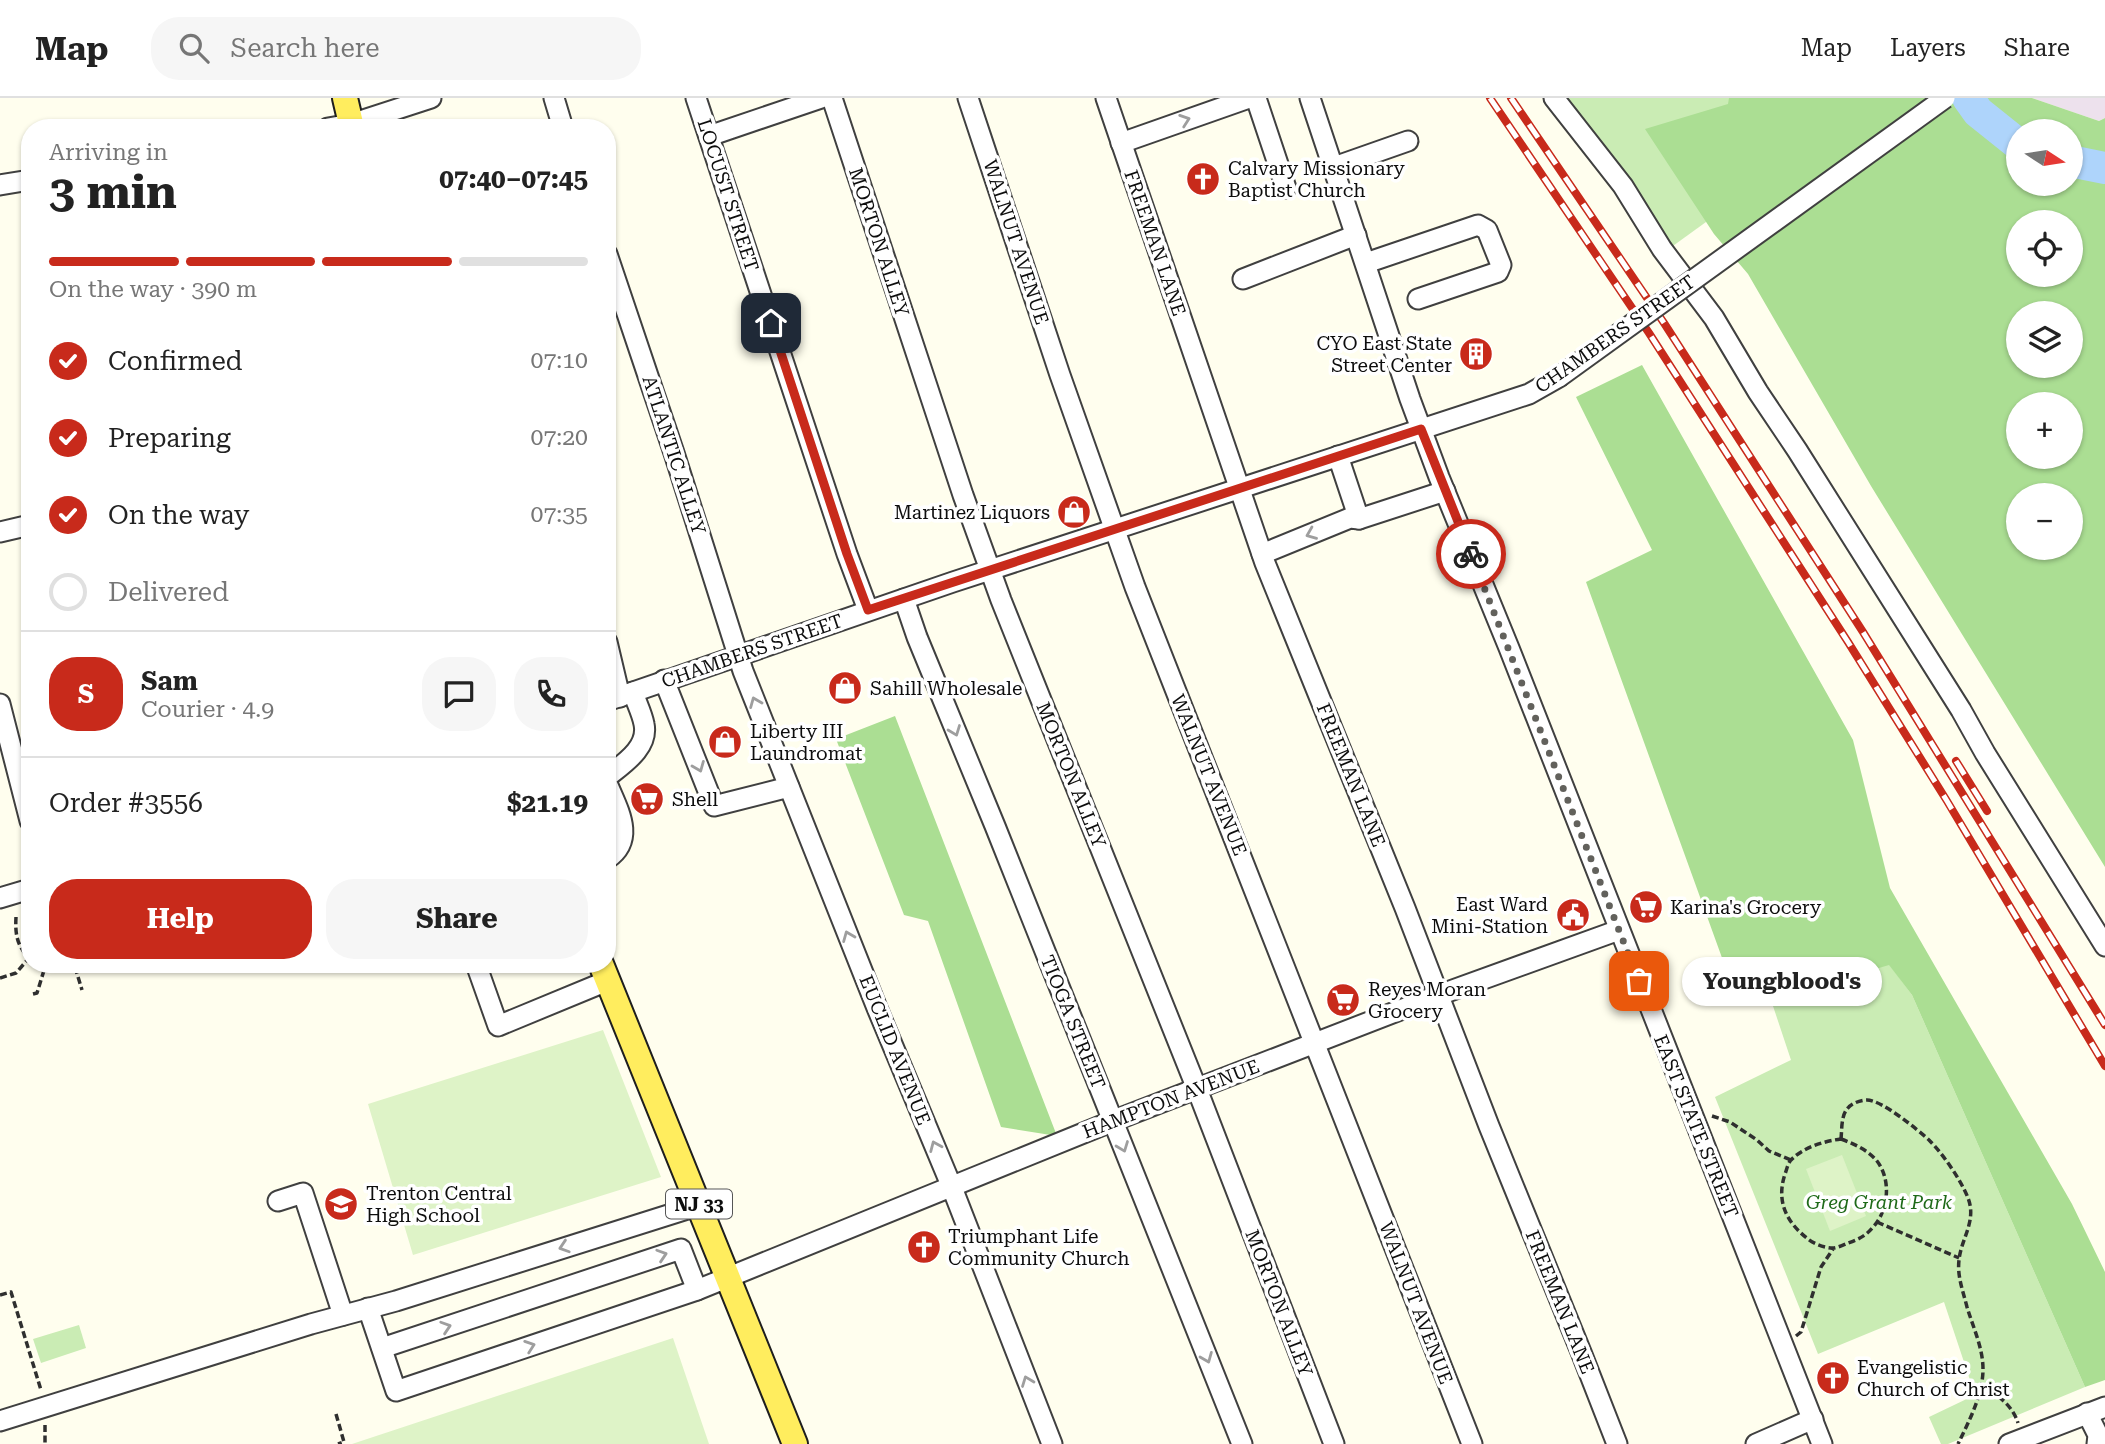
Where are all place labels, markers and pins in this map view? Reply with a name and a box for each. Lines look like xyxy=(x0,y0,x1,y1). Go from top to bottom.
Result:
place label: Calvary Missionary Baptist Church xyxy=(1228,157,1406,202)
church icon: Calvary Missionary Baptist Church xyxy=(1184,160,1222,198)
pin xyxy=(741,293,801,353)
place label: CYO East State Street Center xyxy=(1317,332,1452,377)
building icon: CYO East State Street Center xyxy=(1457,335,1495,373)
shop icon: Martinez Liquors xyxy=(1055,493,1093,531)
place label: Martinez Liquors xyxy=(894,501,1050,524)
shop icon: Sahill Wholesale xyxy=(826,669,864,707)
place label: Sahill Wholesale xyxy=(870,677,1022,700)
place label: Liberty III Laundromat xyxy=(750,720,862,765)
shop icon: Liberty III Laundromat xyxy=(706,723,744,761)
supermarket icon: Shell xyxy=(628,780,666,818)
place label: Shell xyxy=(672,788,718,811)
supermarket icon: Karina's Grocery xyxy=(1627,888,1665,926)
place label: East Ward Mini-Station xyxy=(1431,893,1548,938)
public building icon: East Ward Mini-Station xyxy=(1554,896,1592,934)
place label: Karina's Grocery xyxy=(1670,896,1822,919)
pin xyxy=(1609,951,1669,1011)
callout: Youngblood's xyxy=(1681,956,1880,1006)
place label: Reyes Moran Grocery xyxy=(1368,978,1486,1023)
supermarket icon: Reyes Moran Grocery xyxy=(1324,981,1362,1019)
place label: Trenton Central High School xyxy=(366,1182,512,1227)
school or university icon: Trenton Central High School xyxy=(322,1185,360,1223)
place label: Triumphant Life Community Church xyxy=(948,1225,1129,1270)
church icon: Triumphant Life Community Church xyxy=(905,1228,943,1266)
place label: Evangelistic Church of Christ xyxy=(1857,1356,2009,1401)
church icon: Evangelistic Church of Christ xyxy=(1814,1359,1852,1397)

